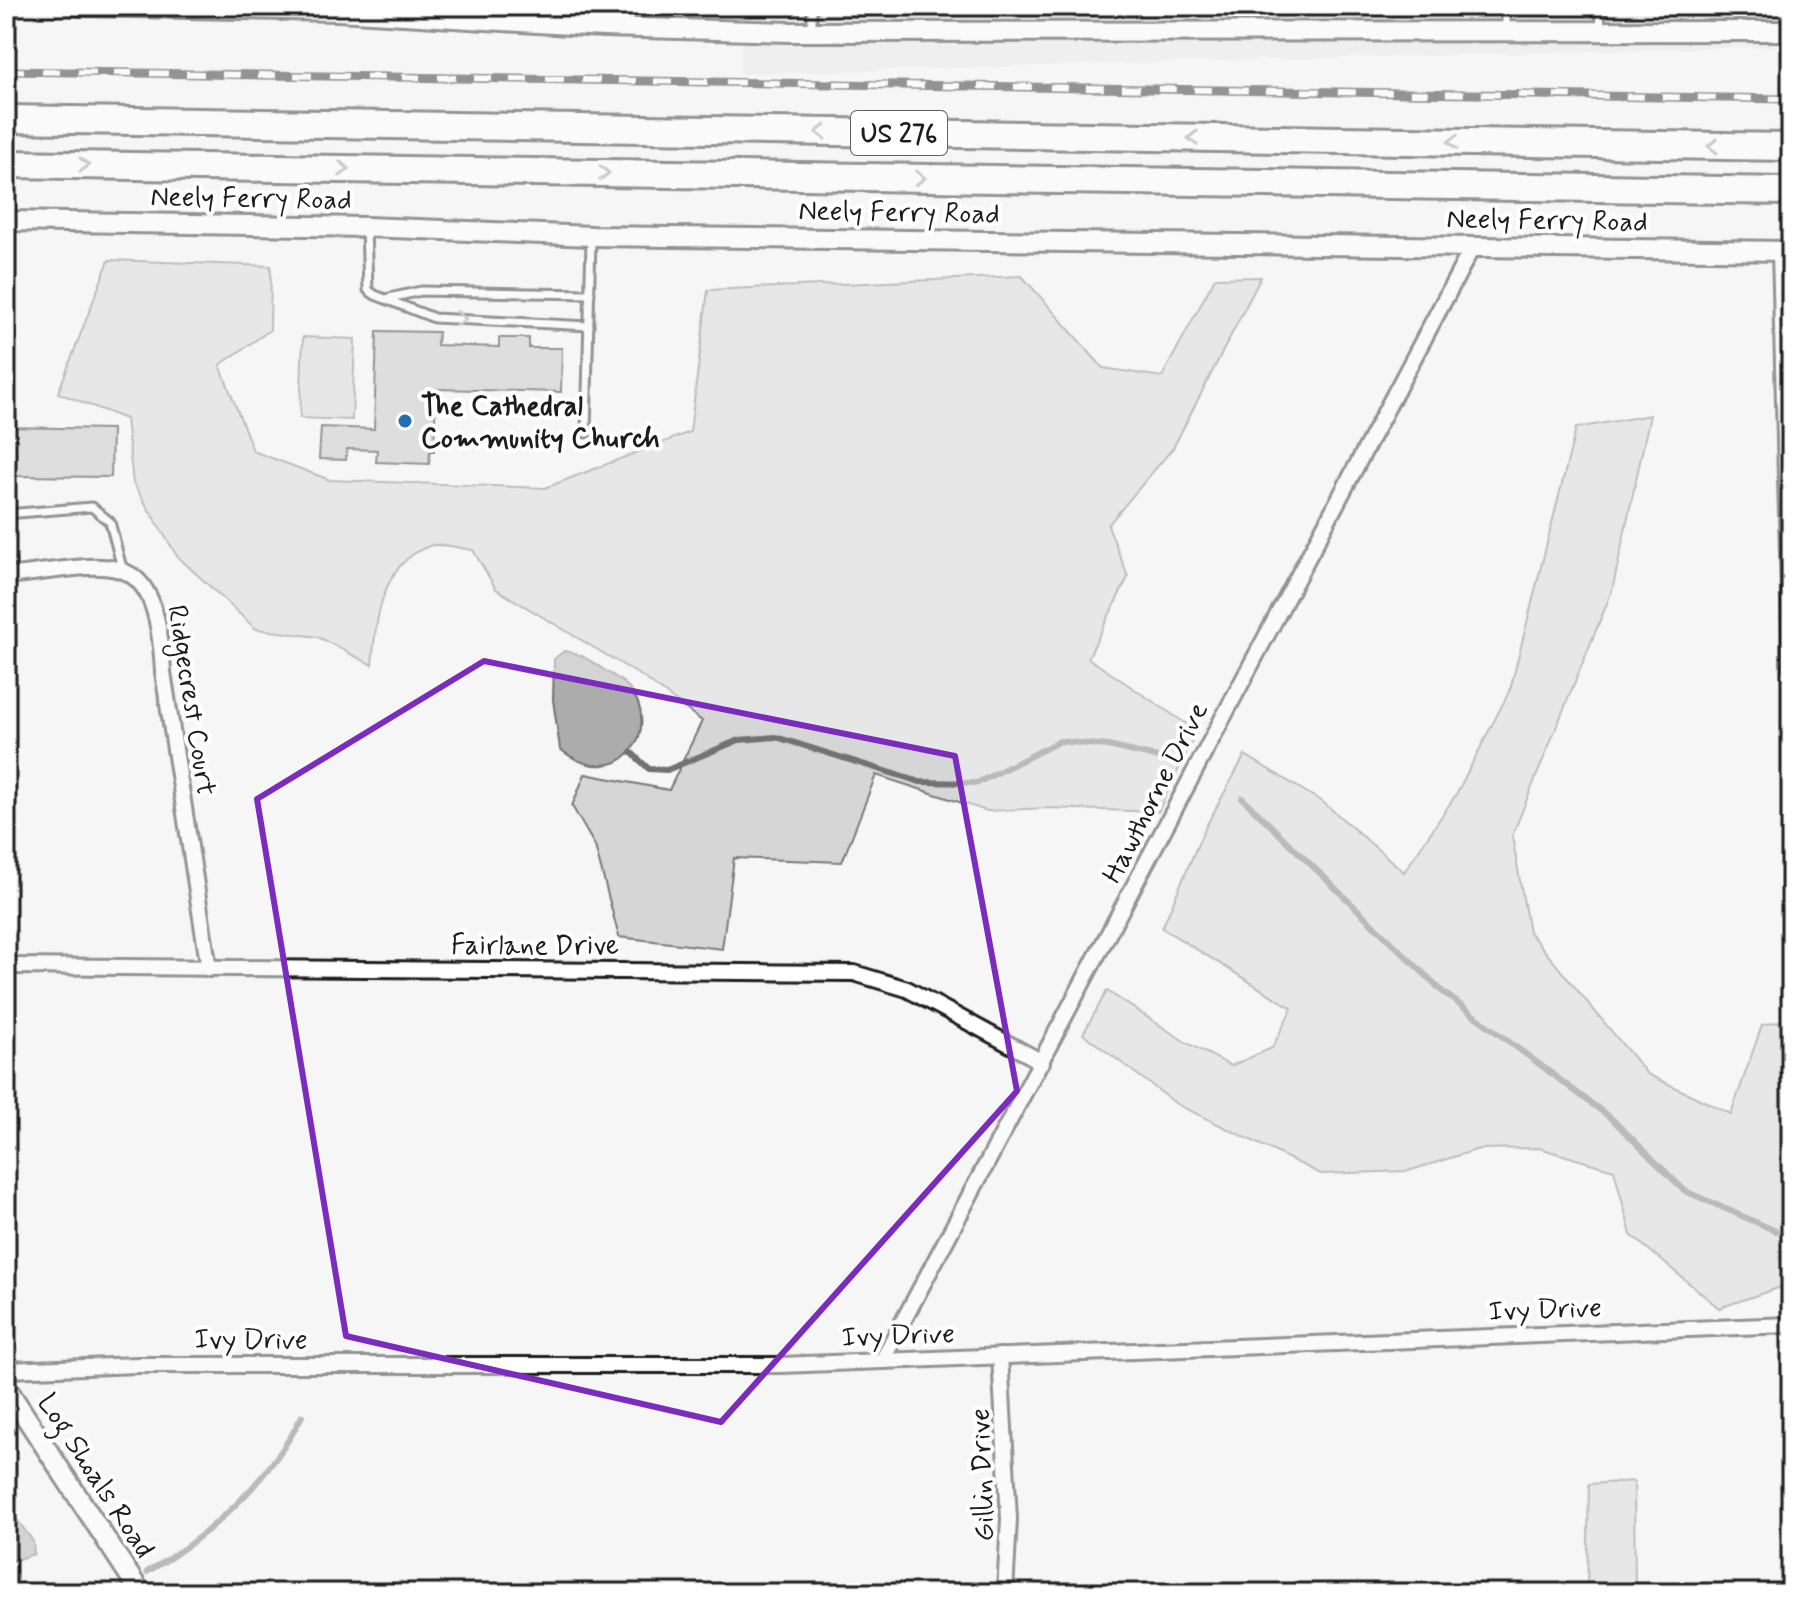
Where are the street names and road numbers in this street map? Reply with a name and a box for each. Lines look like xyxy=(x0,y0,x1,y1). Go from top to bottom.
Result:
road number: US 276 xyxy=(851,111,947,155)
street label: Neely Ferry Road xyxy=(150,179,352,220)
street label: Neely Ferry Road xyxy=(798,193,1000,234)
street label: Neely Ferry Road xyxy=(1446,201,1648,242)
street label: Ridgecrest Court xyxy=(155,602,224,799)
street label: Hawthorne Drive xyxy=(1095,696,1218,890)
street label: Fairlane Drive xyxy=(451,928,619,965)
street label: Ivy Drive xyxy=(1488,1290,1602,1331)
street label: Ivy Drive xyxy=(841,1316,955,1357)
street label: Ivy Drive xyxy=(194,1322,308,1359)
street label: Log Shoals Road xyxy=(25,1387,162,1567)
street label: Gillin Drive xyxy=(963,1408,1004,1542)

